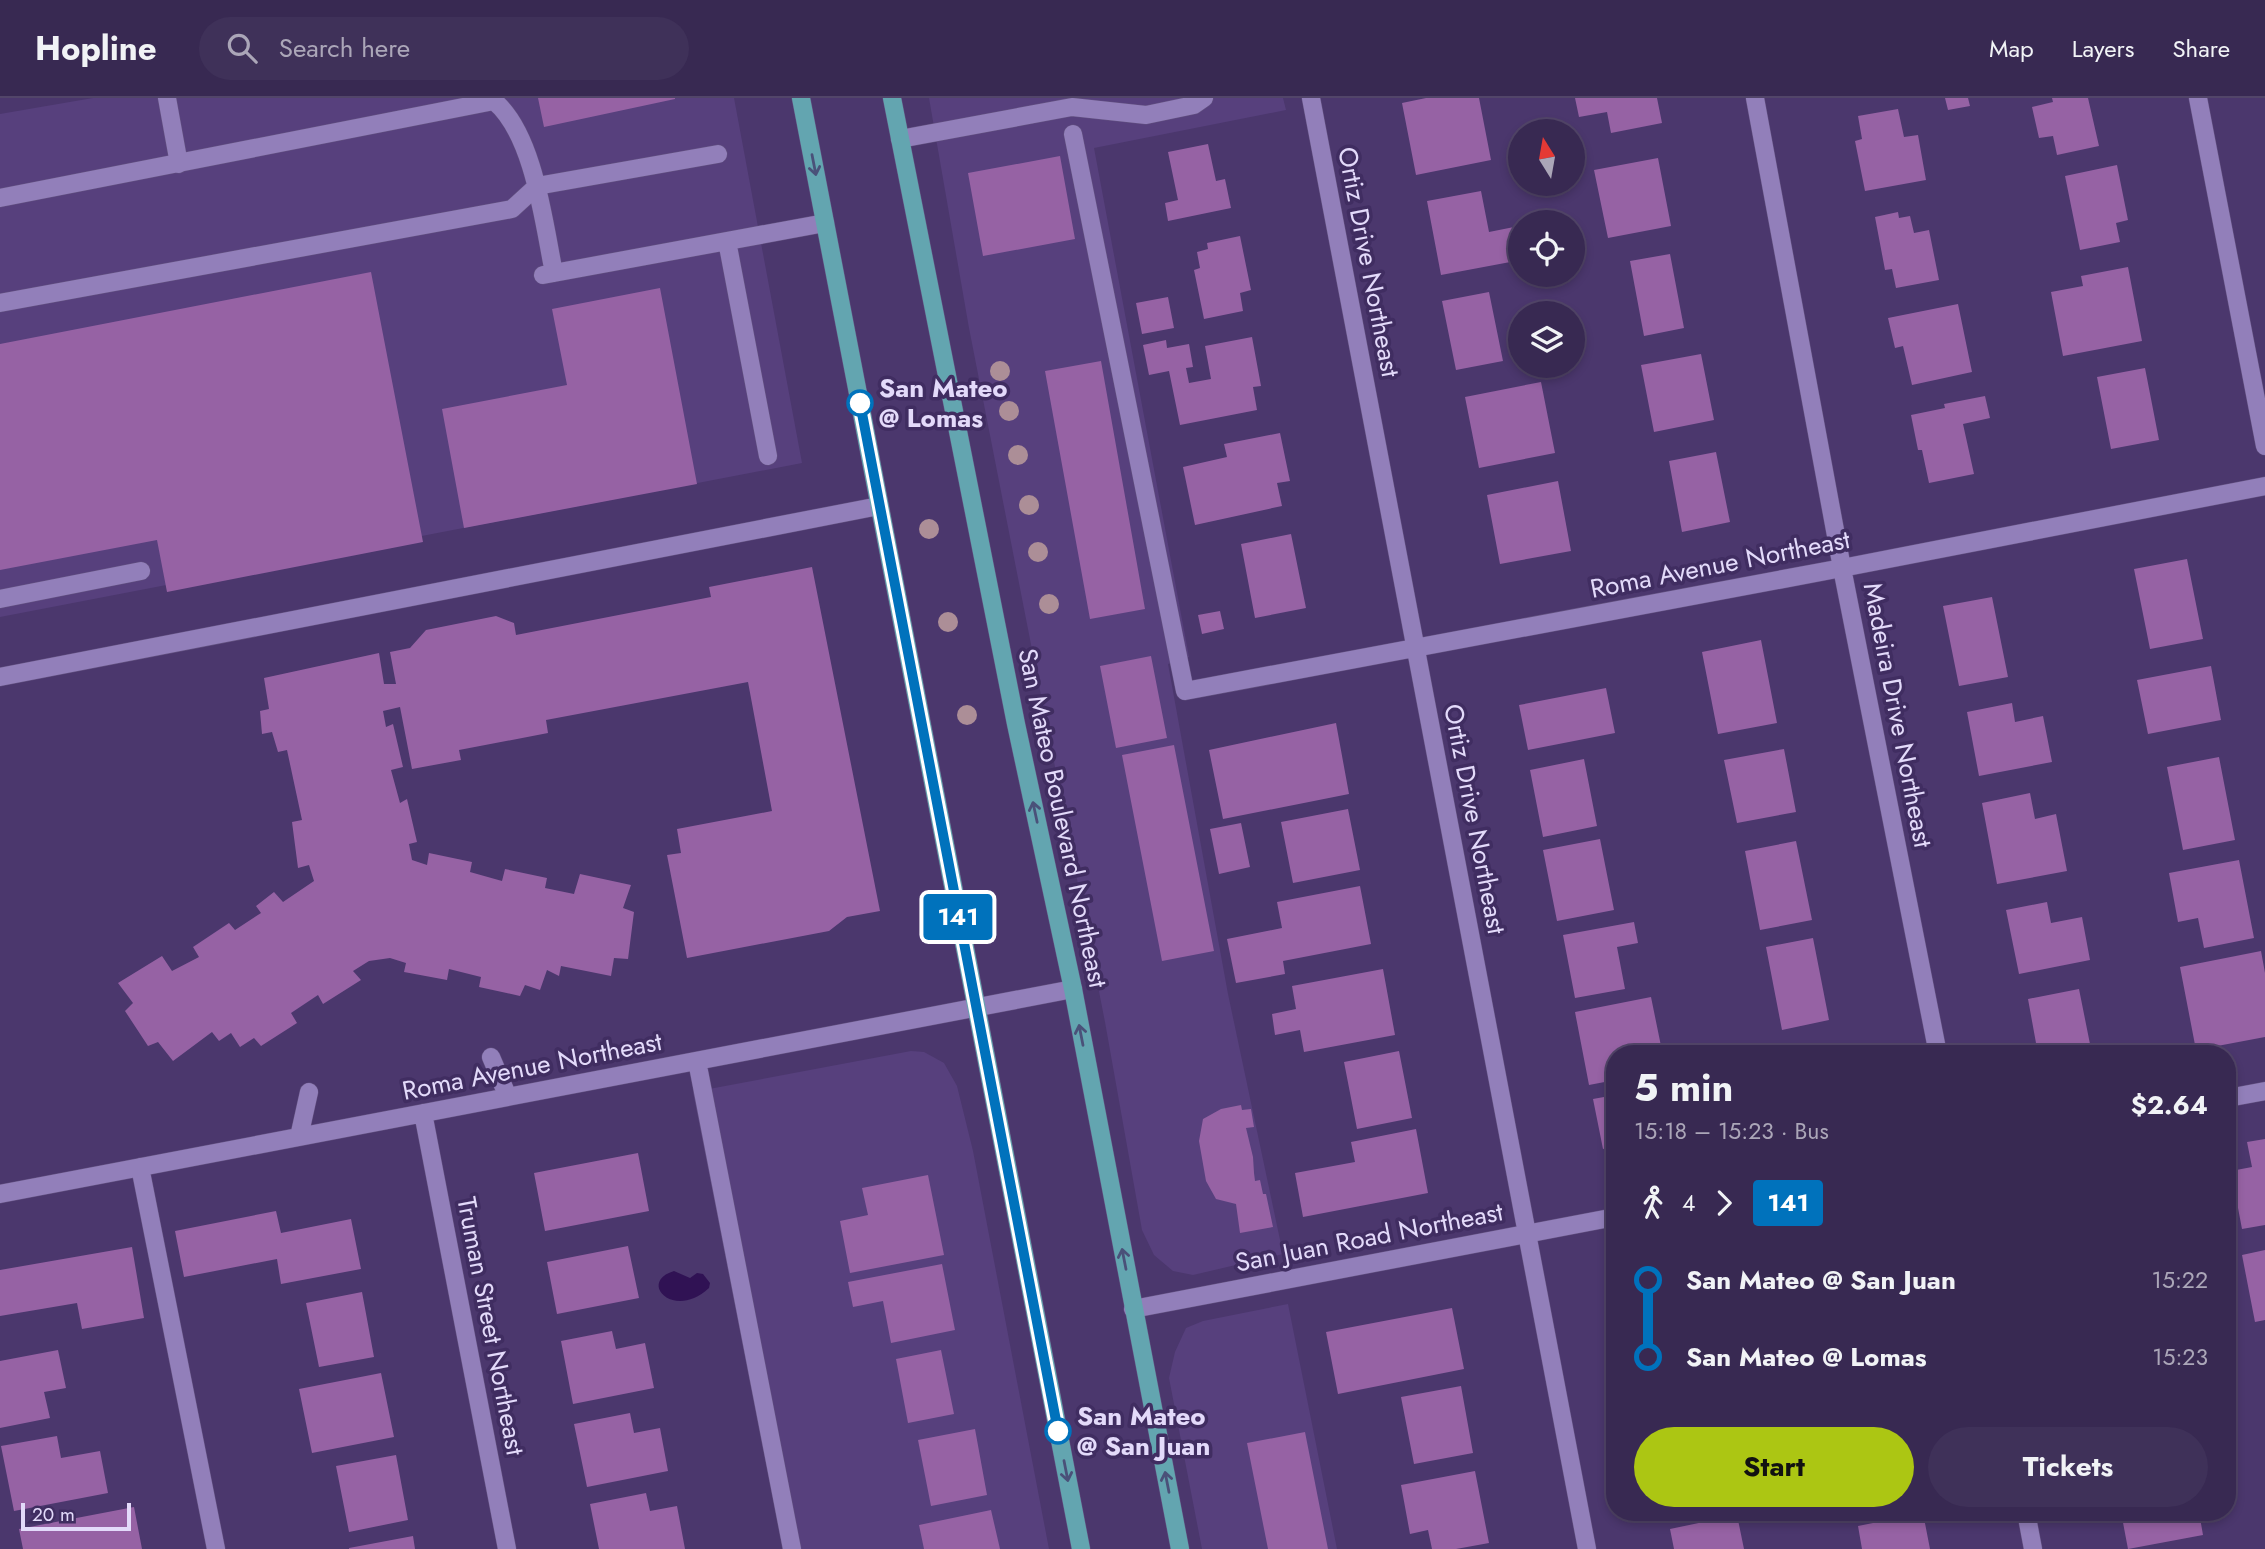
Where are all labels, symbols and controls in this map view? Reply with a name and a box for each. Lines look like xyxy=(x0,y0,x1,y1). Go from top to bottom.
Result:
search box xyxy=(199,17,689,80)
text: Hopline xyxy=(35,25,157,72)
icon: search xyxy=(223,29,261,67)
text: Search here xyxy=(279,29,410,67)
text: Map xyxy=(1989,31,2034,66)
text: Layers xyxy=(2072,31,2134,66)
text: Share xyxy=(2172,31,2230,66)
north arrow xyxy=(1508,119,1586,196)
map controls xyxy=(1508,119,1585,378)
street label: Ortiz Drive Northeast xyxy=(1328,144,1410,381)
one-way arrow xyxy=(808,153,821,176)
button: locate xyxy=(1508,210,1585,287)
button: layers xyxy=(1508,301,1585,378)
place label: San Mateo @ Lomas xyxy=(879,369,1008,437)
marker: San Mateo @ Lomas xyxy=(847,390,873,416)
street label: Roma Avenue Northeast xyxy=(1587,520,1854,608)
street label: Madeira Drive Northeast xyxy=(1854,579,1942,851)
street label: San Mateo Boulevard Northeast xyxy=(1008,645,1118,992)
street label: Ortiz Drive Northeast xyxy=(1434,701,1516,938)
one-way arrow xyxy=(1027,801,1041,824)
line badge: 141 xyxy=(918,894,998,940)
text: 141 xyxy=(937,899,979,934)
street label: Roma Avenue Northeast xyxy=(399,1022,666,1110)
one-way arrow xyxy=(1074,1024,1088,1047)
text: 5 min xyxy=(1634,1060,1733,1115)
text: $2.64 xyxy=(2131,1086,2208,1124)
text: 15:18 – 15:23 · Bus xyxy=(1634,1114,1829,1148)
icon: walk xyxy=(1634,1184,1672,1222)
icon: forward xyxy=(1705,1184,1743,1222)
text: 141 xyxy=(1767,1185,1809,1220)
text: 4 xyxy=(1682,1186,1695,1220)
street label: San Juan Road Northeast xyxy=(1232,1192,1507,1282)
street label: Truman Street Northeast xyxy=(447,1194,535,1459)
one-way arrow xyxy=(1117,1248,1130,1271)
text: San Mateo @ San Juan xyxy=(1686,1261,1956,1299)
text: 15:22 xyxy=(2152,1263,2208,1297)
text: San Mateo @ Lomas xyxy=(1686,1338,1927,1376)
text: 15:23 xyxy=(2152,1340,2208,1374)
place label: San Mateo @ San Juan xyxy=(1077,1397,1210,1465)
marker: San Mateo @ San Juan xyxy=(1045,1418,1071,1444)
button: Start xyxy=(1634,1427,1914,1507)
button: Tickets xyxy=(1928,1427,2208,1507)
one-way arrow xyxy=(1059,1459,1073,1482)
one-way arrow xyxy=(1159,1471,1173,1494)
scale bar xyxy=(21,1500,131,1532)
text: 20 m xyxy=(32,1501,75,1528)

